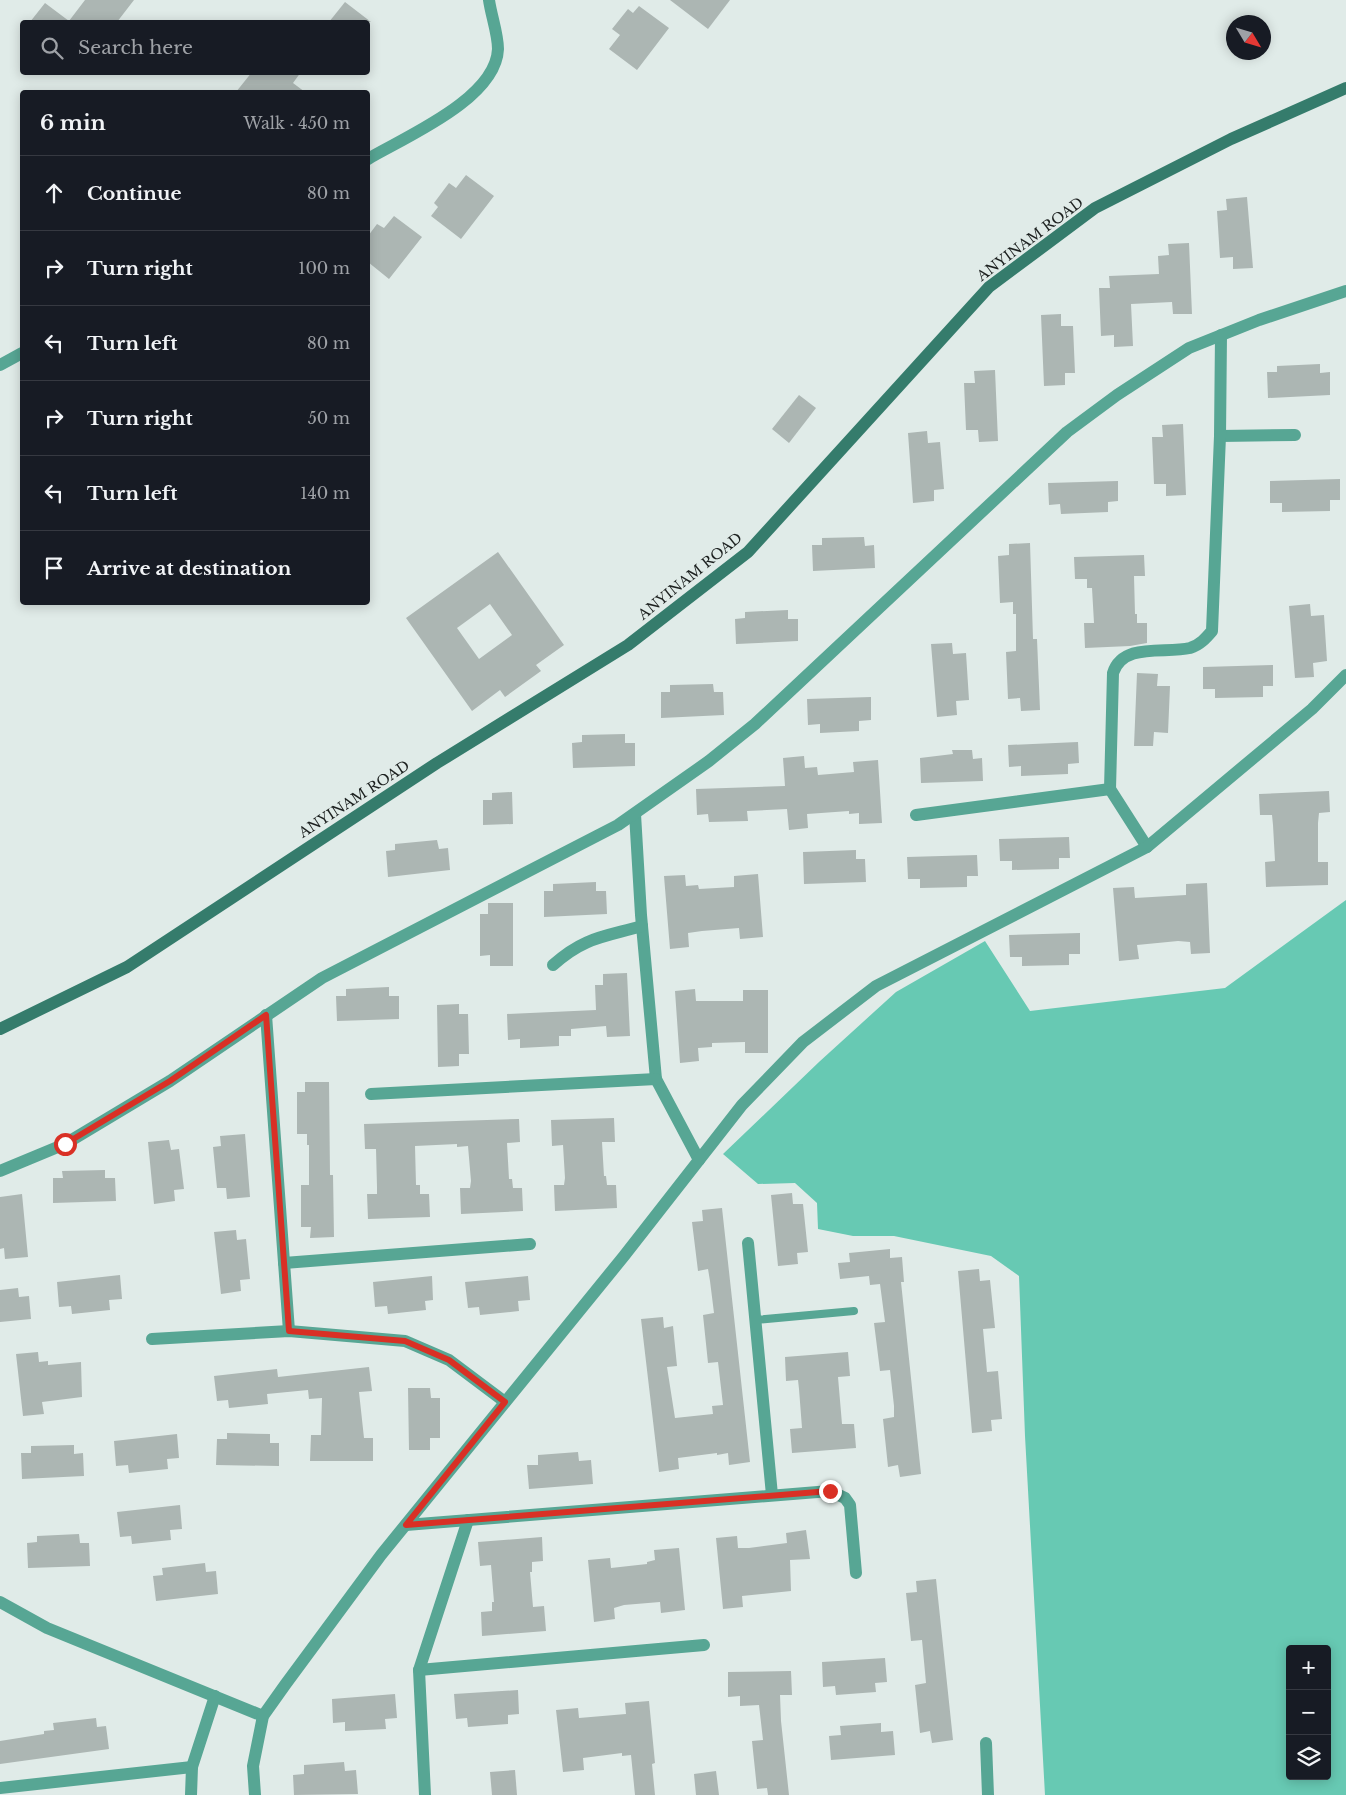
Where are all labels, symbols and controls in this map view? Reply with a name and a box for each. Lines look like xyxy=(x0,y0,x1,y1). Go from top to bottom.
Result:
north arrow xyxy=(1226,15,1271,60)
search box xyxy=(20,20,370,75)
icon: search xyxy=(38,34,66,62)
text: Search here xyxy=(78,36,193,59)
text: 6 min xyxy=(40,110,106,136)
text: Walk · 450 m xyxy=(244,113,350,133)
icon: ahead xyxy=(40,179,68,207)
text: Continue xyxy=(87,182,182,205)
text: 80 m xyxy=(307,183,350,203)
street label: ANYINAM ROAD xyxy=(972,193,1087,286)
icon: right xyxy=(40,254,68,282)
text: Turn right xyxy=(87,257,193,280)
text: 100 m xyxy=(298,258,350,278)
icon: left xyxy=(40,329,68,357)
text: Turn left xyxy=(87,332,178,355)
text: 80 m xyxy=(307,333,350,353)
icon: right xyxy=(40,404,68,432)
text: Turn right xyxy=(87,407,193,430)
text: 50 m xyxy=(308,408,350,428)
icon: left xyxy=(40,479,68,507)
text: Turn left xyxy=(87,482,178,505)
text: 140 m xyxy=(300,483,350,503)
street label: ANYINAM ROAD xyxy=(633,528,746,624)
icon: arrive xyxy=(40,554,68,582)
text: Arrive at destination xyxy=(87,557,291,580)
street label: ANYINAM ROAD xyxy=(294,756,413,842)
route start xyxy=(54,1133,77,1156)
route end xyxy=(819,1480,842,1503)
map controls xyxy=(1286,1645,1331,1780)
button: + xyxy=(1286,1645,1331,1690)
button: − xyxy=(1286,1690,1331,1735)
button: layers xyxy=(1286,1735,1331,1780)

